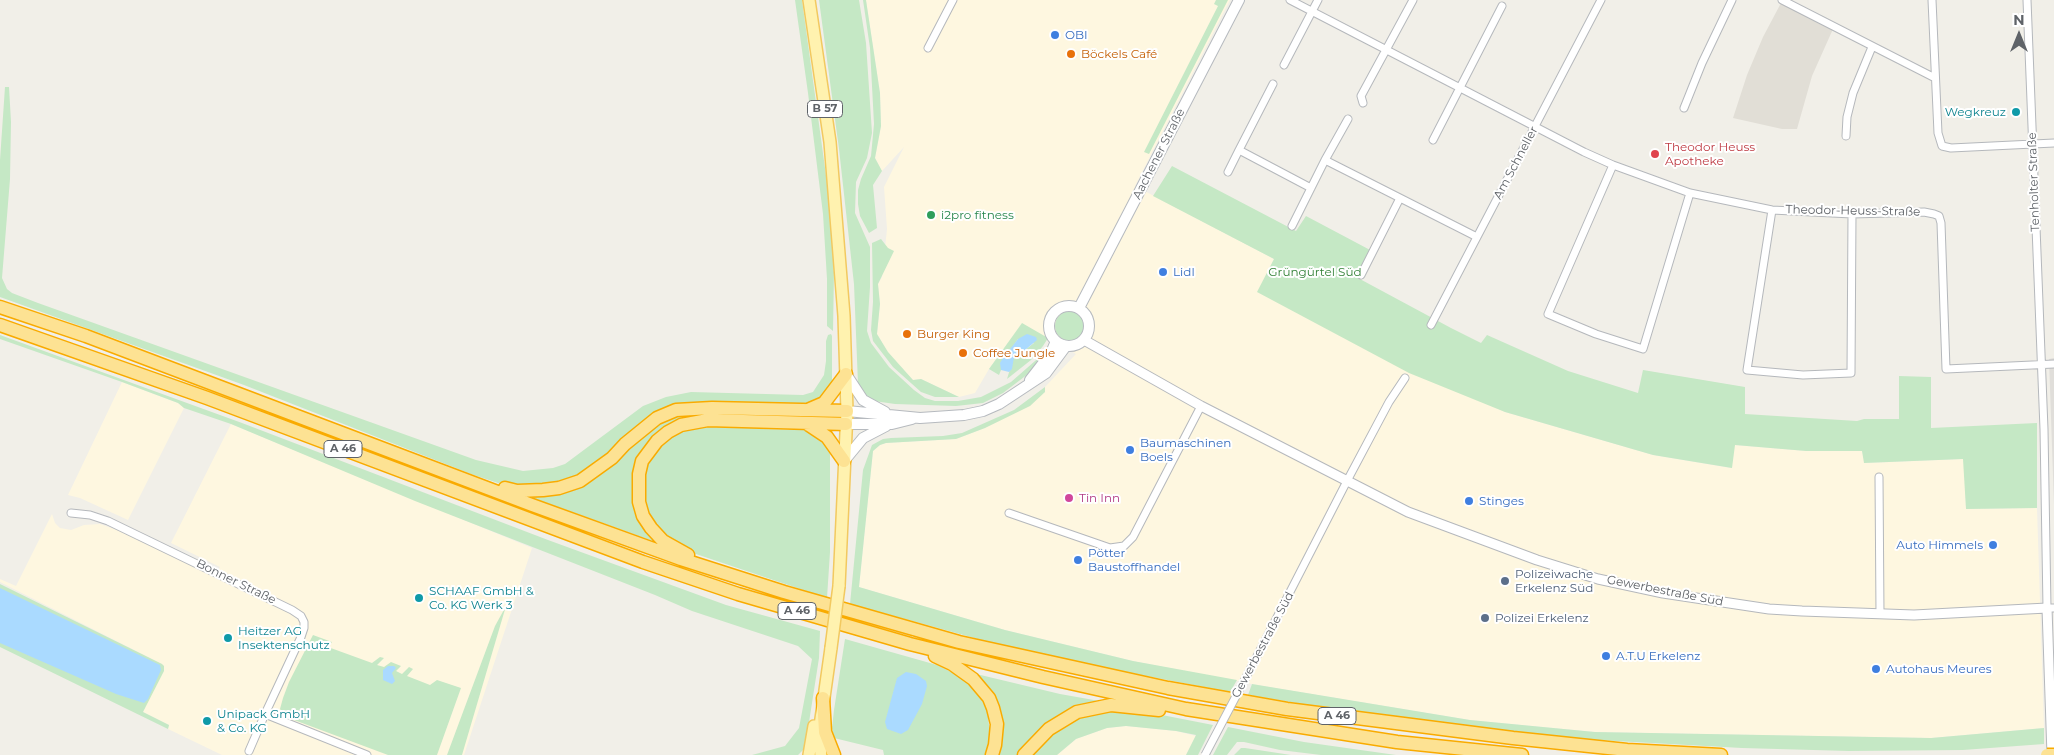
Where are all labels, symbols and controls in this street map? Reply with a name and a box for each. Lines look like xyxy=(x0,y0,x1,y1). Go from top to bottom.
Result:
north arrow xyxy=(1994,10,2044,60)
text: N xyxy=(2013,11,2025,29)
place label: OBI xyxy=(1065,28,1088,42)
marker: OBI xyxy=(1049,29,1061,41)
place label: Böckels Café xyxy=(1081,47,1157,61)
marker: Böckels Café xyxy=(1065,48,1077,60)
road number: B 57 xyxy=(808,100,842,118)
place label: Wegkreuz xyxy=(1945,105,2006,119)
street label: Aachener Straße xyxy=(1130,106,1188,202)
marker: Wegkreuz xyxy=(2010,106,2022,118)
street label: Am Schneller xyxy=(1491,124,1541,202)
street label: Tenholter Straße xyxy=(2025,132,2043,232)
place label: Theodor Heuss Apotheke xyxy=(1665,140,1755,168)
marker: Theodor Heuss Apotheke xyxy=(1649,148,1661,160)
street label: Theodor-Heuss-Straße xyxy=(1786,203,1920,219)
place label: i2pro fitness xyxy=(941,208,1014,222)
marker: i2pro fitness xyxy=(925,209,937,221)
place label: Lidl xyxy=(1173,265,1195,279)
park label: Grüngürtel Süd xyxy=(1268,265,1362,279)
marker: Lidl xyxy=(1157,266,1169,278)
place label: Burger King xyxy=(917,327,990,341)
marker: Burger King xyxy=(901,328,913,340)
place label: Coffee Jungle xyxy=(973,346,1055,360)
marker: Coffee Jungle xyxy=(957,347,969,359)
place label: Baumaschinen Boels xyxy=(1140,436,1231,464)
road number: A 46 xyxy=(324,440,362,458)
marker: Baumaschinen Boels xyxy=(1124,444,1136,456)
place label: Tin Inn xyxy=(1079,491,1120,505)
marker: Tin Inn xyxy=(1063,492,1075,504)
place label: Stinges xyxy=(1479,494,1524,508)
marker: Stinges xyxy=(1463,495,1475,507)
place label: Auto Himmels xyxy=(1896,538,1983,552)
marker: Auto Himmels xyxy=(1987,539,1999,551)
place label: Pötter Baustoffhandel xyxy=(1088,546,1180,574)
marker: Pötter Baustoffhandel xyxy=(1072,554,1084,566)
street label: Bonner Straße xyxy=(194,556,278,608)
place label: Polizeiwache Erkelenz Süd xyxy=(1515,567,1593,595)
street label: Gewerbestraße Süd xyxy=(1606,573,1724,609)
marker: Polizeiwache Erkelenz Süd xyxy=(1499,575,1511,587)
place label: SCHAAF GmbH & Co. KG Werk 3 xyxy=(429,584,534,612)
street label: Gewerbestraße Süd xyxy=(1229,589,1297,701)
marker: SCHAAF GmbH & Co. KG Werk 3 xyxy=(413,592,425,604)
road number: A 46 xyxy=(778,602,816,620)
place label: Polizei Erkelenz xyxy=(1495,611,1589,625)
marker: Polizei Erkelenz xyxy=(1479,612,1491,624)
place label: Heitzer AG Insektenschutz xyxy=(238,624,330,652)
marker: Heitzer AG Insektenschutz xyxy=(222,632,234,644)
place label: A.T.U Erkelenz xyxy=(1616,649,1700,663)
marker: A.T.U Erkelenz xyxy=(1600,650,1612,662)
place label: Autohaus Meures xyxy=(1886,662,1992,676)
marker: Autohaus Meures xyxy=(1870,663,1882,675)
place label: Unipack GmbH & Co. KG xyxy=(217,707,310,735)
road number: A 46 xyxy=(1318,708,1356,724)
marker: Unipack GmbH & Co. KG xyxy=(201,715,213,727)

